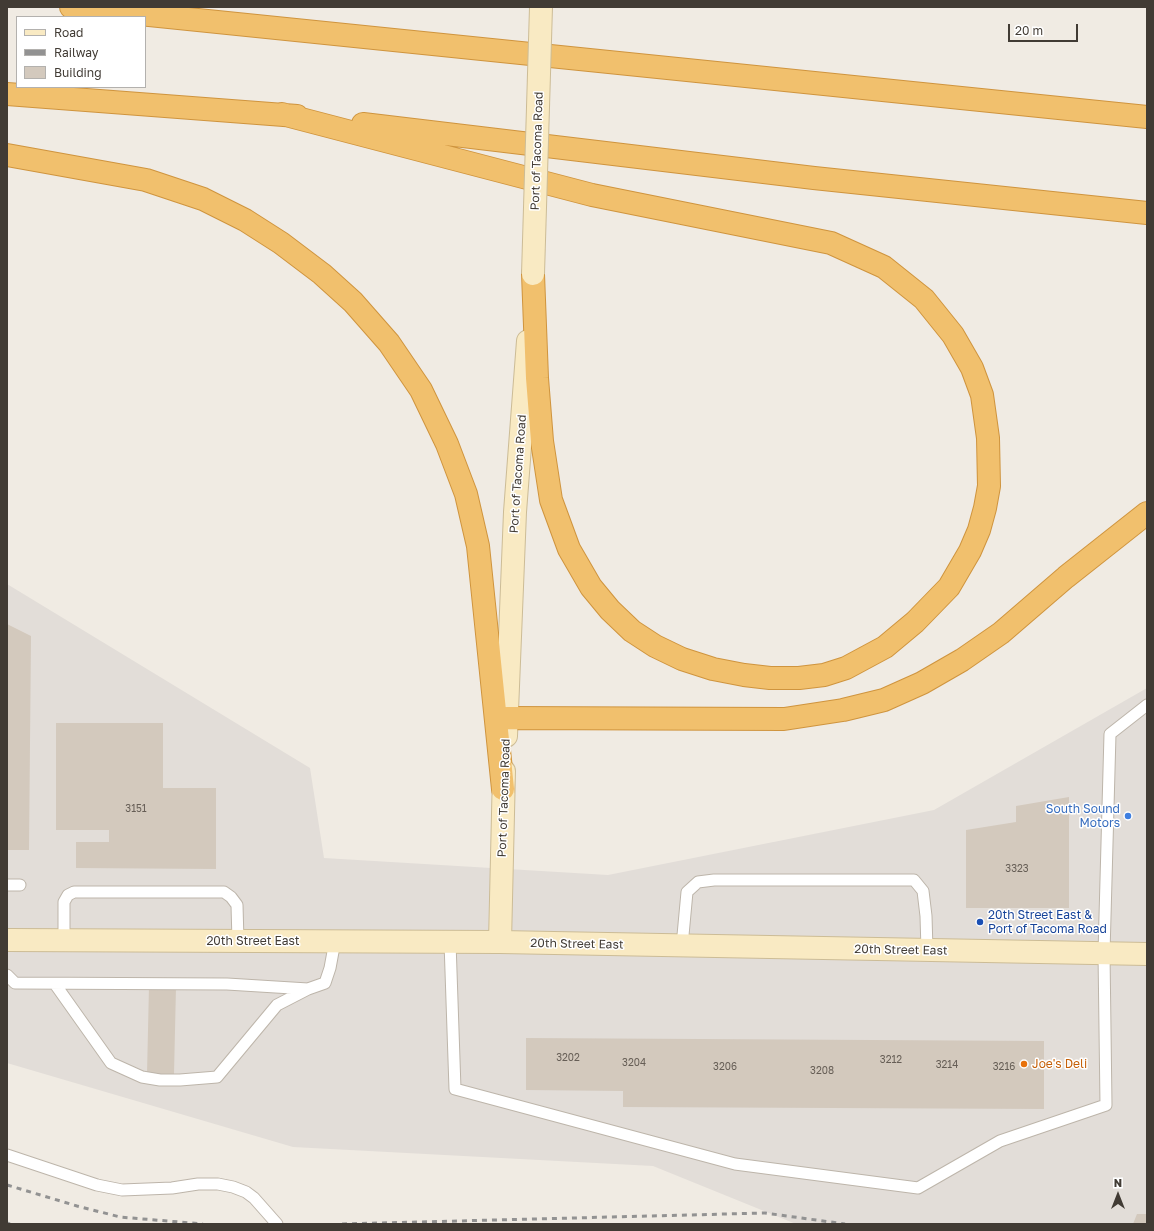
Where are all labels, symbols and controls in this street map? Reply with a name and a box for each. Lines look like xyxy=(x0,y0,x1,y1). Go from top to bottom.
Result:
legend xyxy=(16,16,146,88)
scale bar xyxy=(1010,16,1080,42)
text: 20 m xyxy=(1015,23,1043,38)
text: Road xyxy=(54,25,83,40)
text: Railway xyxy=(54,45,99,60)
text: Building xyxy=(54,65,102,80)
street label: Port of Tacoma Road xyxy=(528,91,546,211)
street label: Port of Tacoma Road xyxy=(507,414,529,534)
street label: Port of Tacoma Road xyxy=(495,738,513,858)
place label: South Sound Motors xyxy=(1046,802,1120,830)
house number: 3151 xyxy=(125,803,147,815)
marker: South Sound Motors xyxy=(1123,811,1133,821)
house number: 3323 xyxy=(1005,863,1029,875)
place label: 20th Street East & Port of Tacoma Road xyxy=(988,908,1107,936)
marker: 20th Street East & Port of Tacoma Road xyxy=(975,917,985,927)
street label: 20th Street East xyxy=(206,934,300,948)
street label: 20th Street East xyxy=(530,936,624,952)
street label: 20th Street East xyxy=(854,942,948,958)
house number: 3202 xyxy=(556,1052,580,1064)
house number: 3212 xyxy=(880,1054,902,1066)
house number: 3204 xyxy=(622,1057,646,1069)
place label: Joe's Deli xyxy=(1032,1057,1087,1071)
house number: 3214 xyxy=(936,1059,958,1071)
marker: Joe's Deli xyxy=(1019,1059,1029,1069)
house number: 3206 xyxy=(713,1061,737,1073)
house number: 3216 xyxy=(993,1061,1015,1073)
house number: 3208 xyxy=(810,1065,834,1077)
north arrow xyxy=(1098,1175,1138,1215)
text: N xyxy=(1114,1176,1122,1189)

